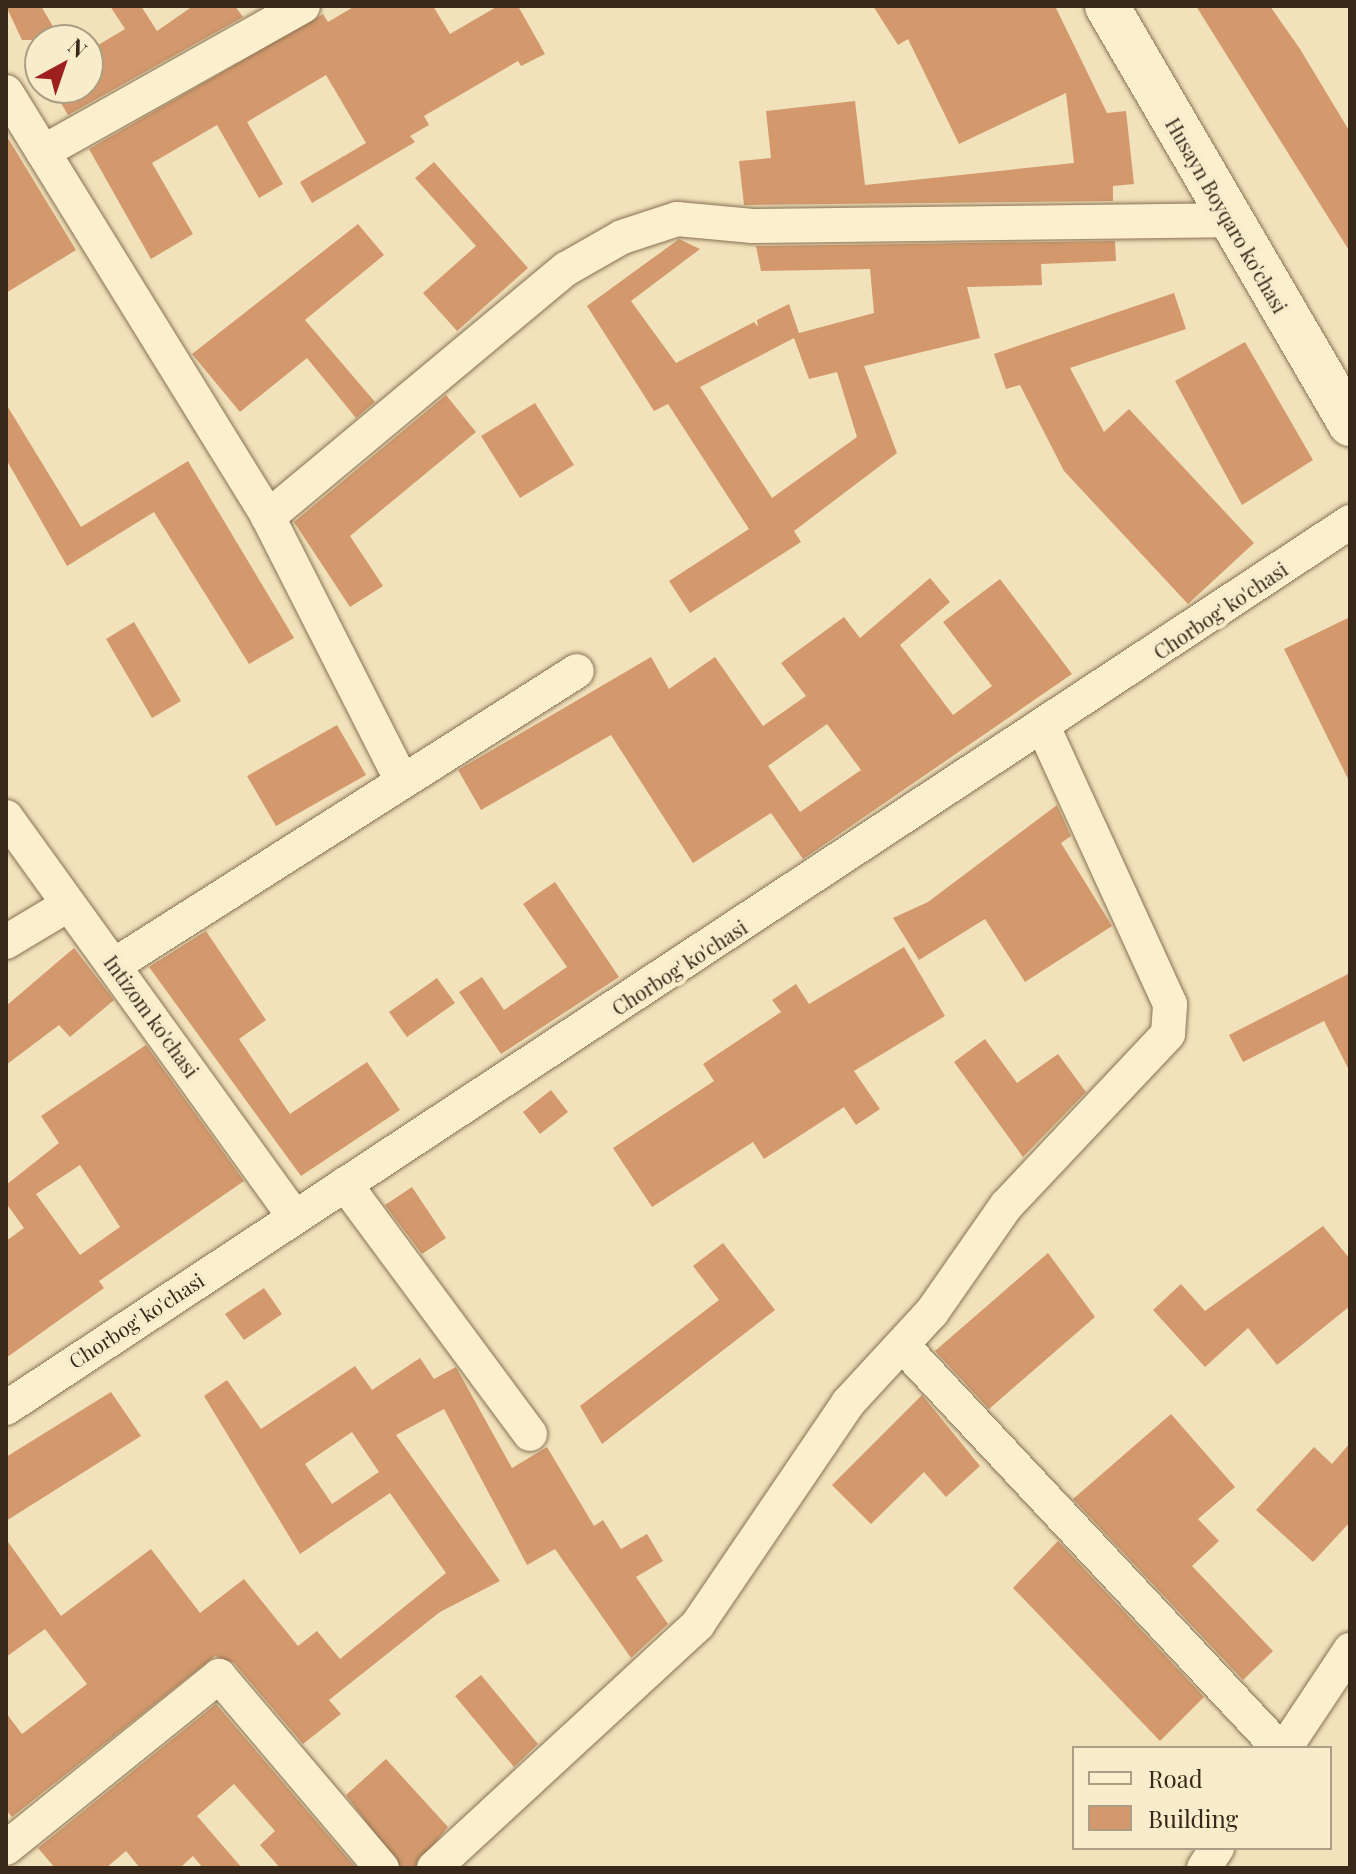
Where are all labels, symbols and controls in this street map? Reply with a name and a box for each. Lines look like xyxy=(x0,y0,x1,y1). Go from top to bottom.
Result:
north arrow xyxy=(24,24,104,104)
text: N xyxy=(62,31,94,64)
street label: Husayn Boyqaro ko'chasi xyxy=(1161,113,1293,317)
street label: Сhorbog' ko'chasi xyxy=(1148,556,1292,664)
street label: Сhorbog' ko'chasi xyxy=(607,914,751,1020)
street label: Intizom ko'chasi xyxy=(100,950,204,1082)
street label: Сhorbog' ko'chasi xyxy=(64,1267,208,1373)
legend xyxy=(1072,1746,1332,1850)
text: Road xyxy=(1148,1762,1203,1794)
text: Building xyxy=(1148,1802,1238,1834)

